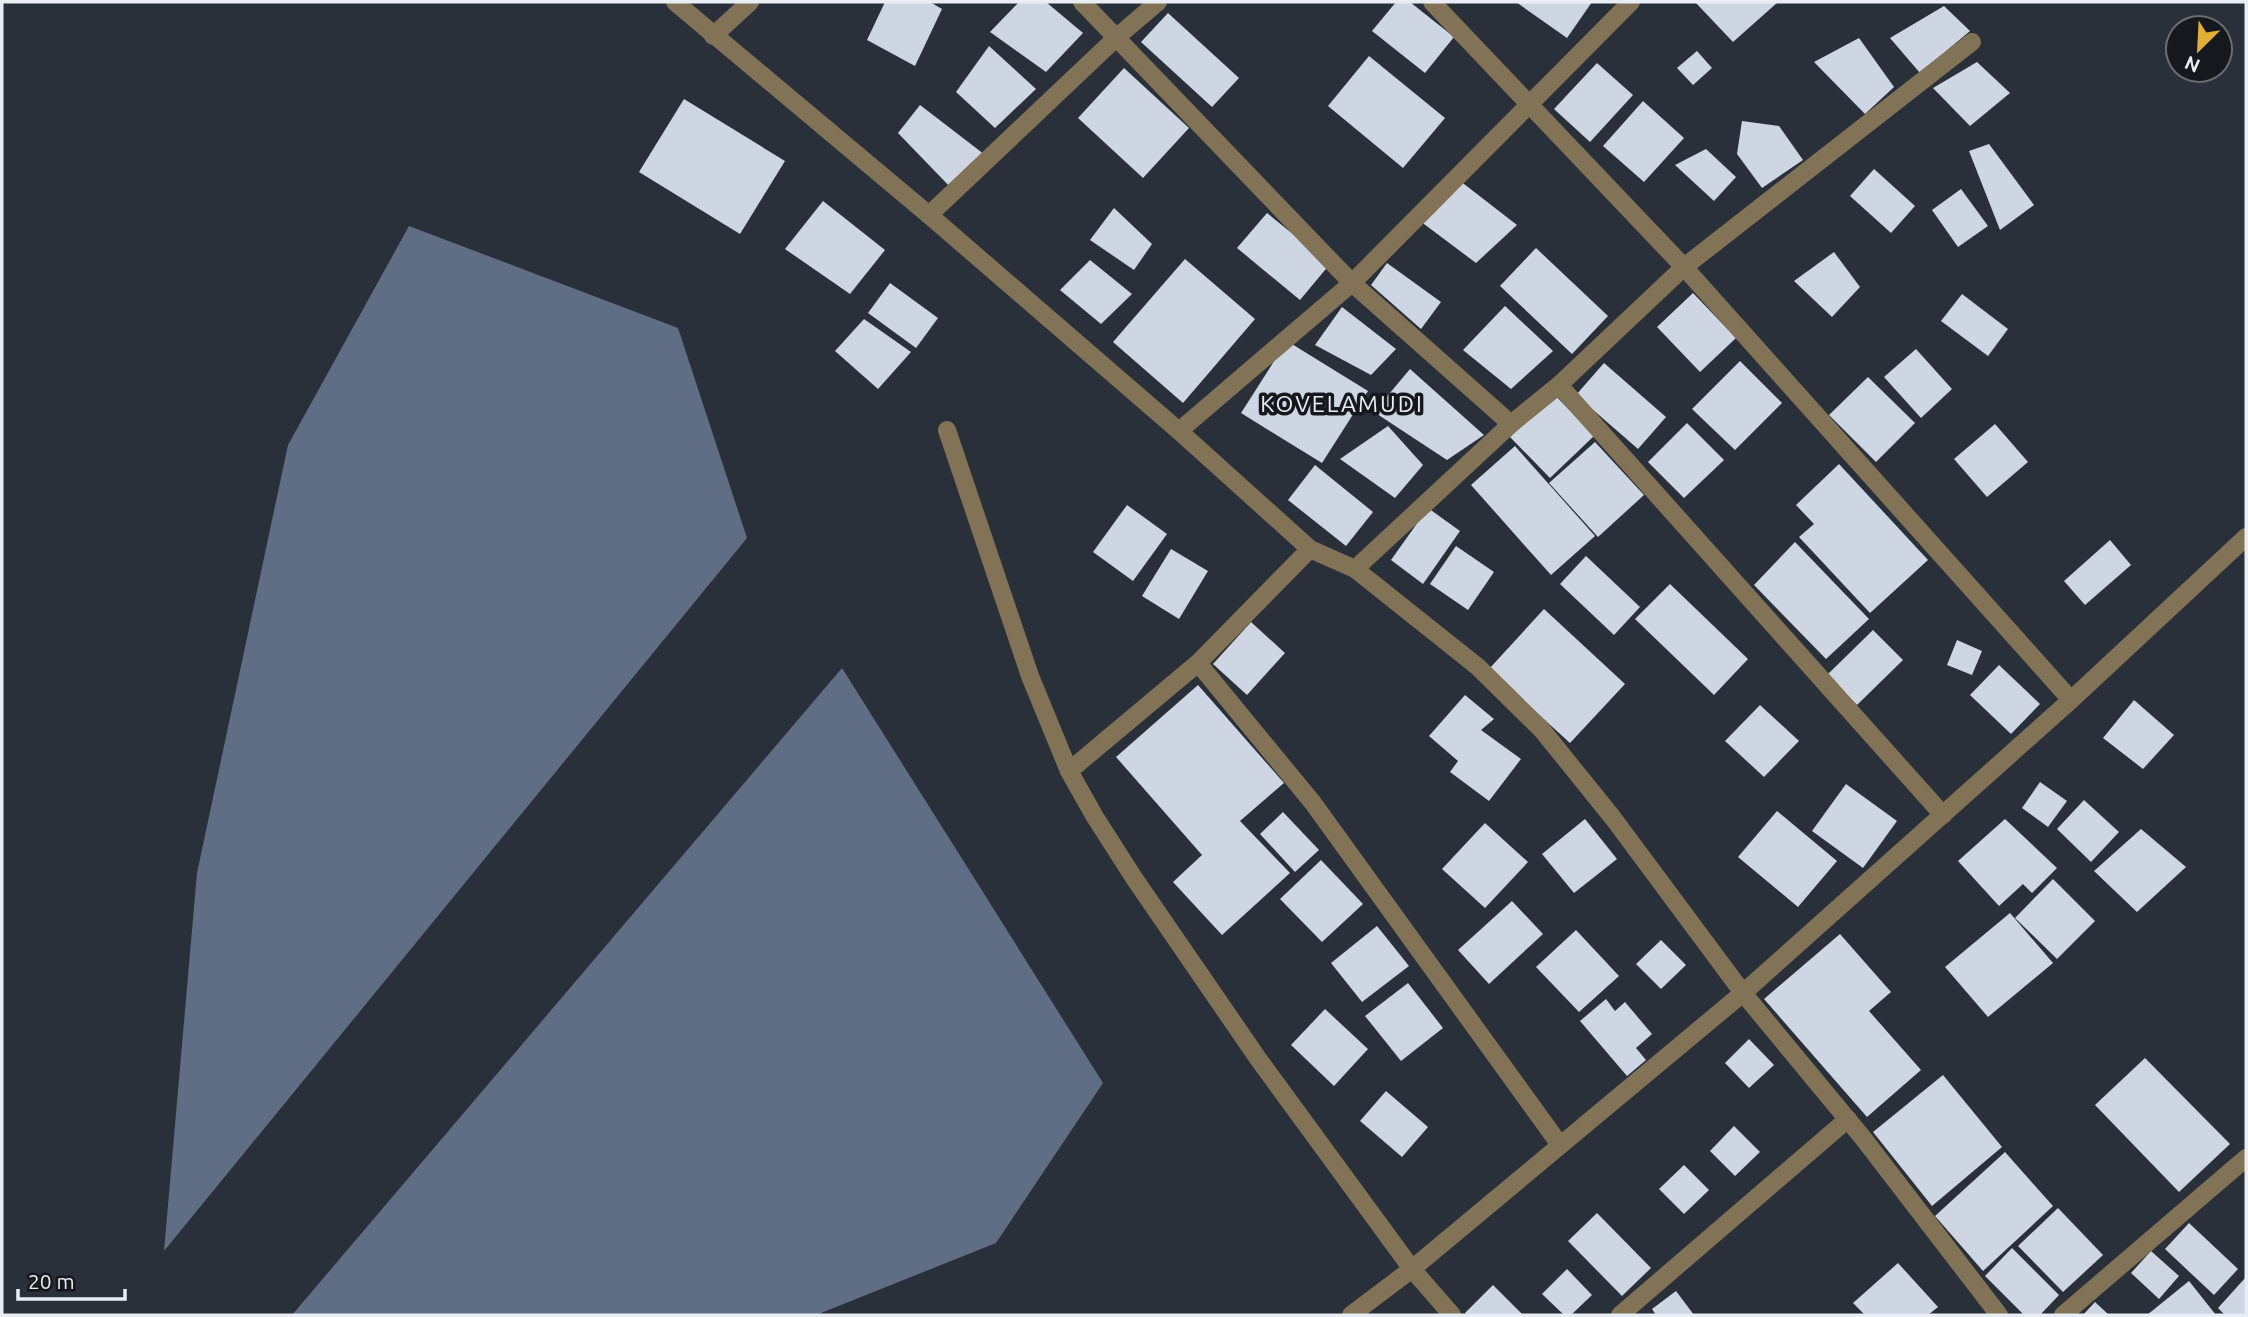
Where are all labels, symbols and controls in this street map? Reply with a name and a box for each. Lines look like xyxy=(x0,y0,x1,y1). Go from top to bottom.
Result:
north arrow xyxy=(2164,14,2234,84)
text: N xyxy=(2181,52,2203,77)
district label: KOVELAMUDI xyxy=(1260,391,1424,416)
scale bar xyxy=(18,1258,124,1302)
text: 20 m xyxy=(28,1269,75,1293)

